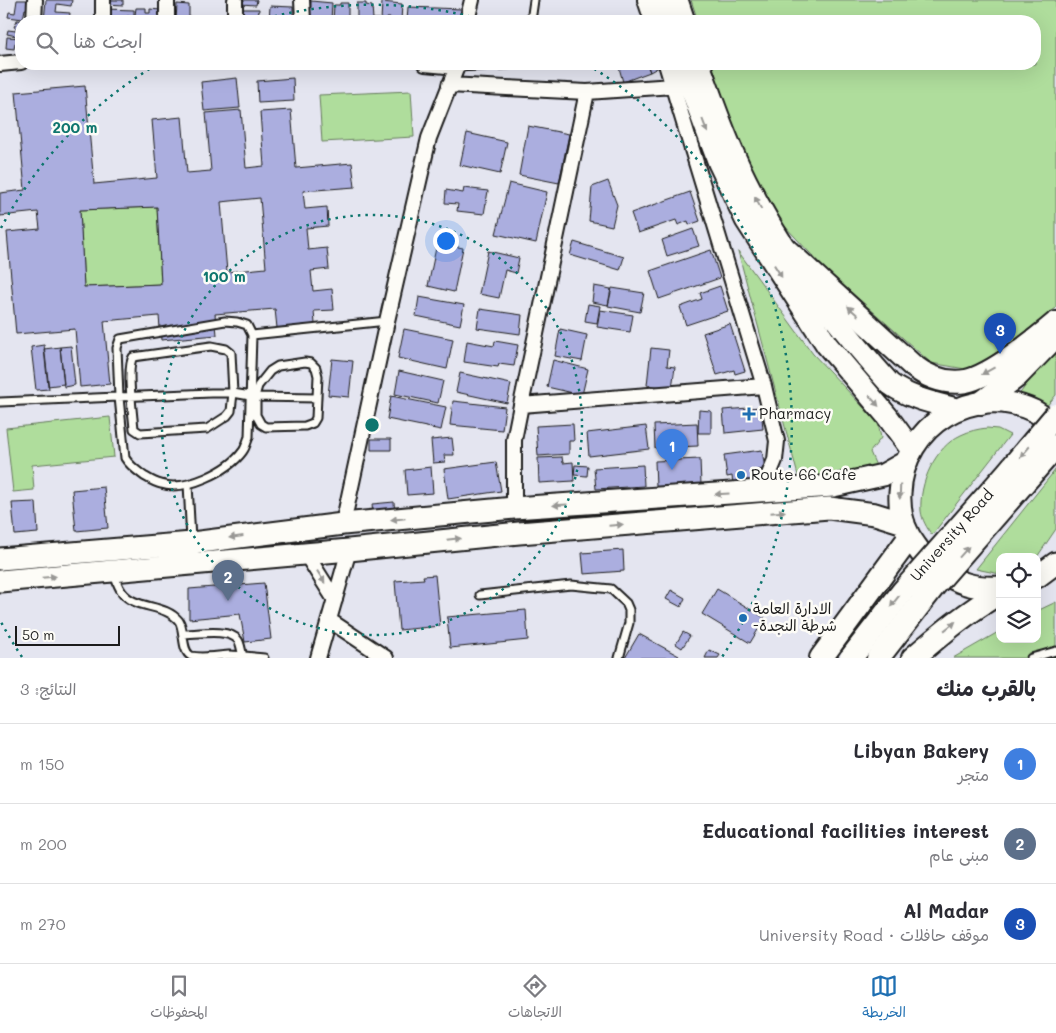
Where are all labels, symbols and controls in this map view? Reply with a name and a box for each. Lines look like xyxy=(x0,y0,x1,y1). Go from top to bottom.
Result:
search box xyxy=(15,15,1041,70)
text: ابحث هنا xyxy=(73,28,143,53)
icon: search xyxy=(33,29,61,57)
text: 200 m xyxy=(53,117,98,137)
one-way arrow xyxy=(701,119,709,134)
one-way arrow xyxy=(754,197,763,210)
your location xyxy=(433,228,459,254)
one-way arrow xyxy=(773,264,782,277)
text: 100 m xyxy=(202,266,246,286)
one-way arrow xyxy=(847,305,859,317)
pin: 3 xyxy=(984,313,1016,354)
one-way arrow xyxy=(981,367,995,375)
one-way arrow xyxy=(868,395,879,408)
place label: Pharmacy xyxy=(759,403,832,423)
marker: Pharmacy xyxy=(743,408,755,420)
centre of rings xyxy=(363,416,381,434)
pin: 1 xyxy=(656,429,688,470)
one-way arrow xyxy=(1019,445,1030,458)
place label: Route 66 Cafe xyxy=(751,464,857,484)
marker: Route 66 Cafe xyxy=(735,469,747,481)
street label: University Road xyxy=(905,484,997,585)
one-way arrow xyxy=(896,485,904,501)
one-way arrow xyxy=(714,491,730,499)
one-way arrow xyxy=(551,501,567,509)
one-way arrow xyxy=(770,507,786,515)
one-way arrow xyxy=(390,515,406,523)
one-way arrow xyxy=(608,521,624,529)
one-way arrow xyxy=(228,533,244,541)
one-way arrow xyxy=(447,535,463,543)
one-way arrow xyxy=(958,546,969,559)
map controls xyxy=(996,553,1041,643)
button: locate xyxy=(996,553,1041,598)
pin: 2 xyxy=(212,560,244,601)
one-way arrow xyxy=(316,570,325,584)
one-way arrow xyxy=(41,572,57,580)
one-way arrow xyxy=(890,594,901,607)
place label: الادارة العامة -شرطة النجدة xyxy=(753,598,837,635)
button: layers xyxy=(996,598,1041,643)
marker: الادارة العامة -شرطة النجدة xyxy=(737,612,749,624)
one-way arrow xyxy=(944,621,957,632)
scale bar xyxy=(15,623,120,646)
text: 50 m xyxy=(22,625,54,644)
text: بالقرب منك xyxy=(936,674,1036,701)
text: النتائج: 3 xyxy=(20,678,76,699)
text: Libyan Bakery xyxy=(854,738,989,763)
text: 150 m xyxy=(20,753,64,774)
text: 1 xyxy=(1016,753,1024,774)
text: متجر xyxy=(958,764,989,785)
text: Educational facilities interest xyxy=(702,818,989,843)
text: 200 m xyxy=(20,833,67,854)
text: 2 xyxy=(1016,833,1024,854)
text: مبنى عام xyxy=(929,844,989,865)
text: Al Madar xyxy=(903,898,989,923)
text: 270 m xyxy=(20,913,66,934)
text: 3 xyxy=(1015,913,1025,934)
text: موقف حافلات · University Road xyxy=(759,924,989,945)
tab: المحفوظات xyxy=(150,972,208,1025)
tab: الاتجاهات xyxy=(508,972,562,1025)
tab: الخريطة xyxy=(862,972,906,1025)

